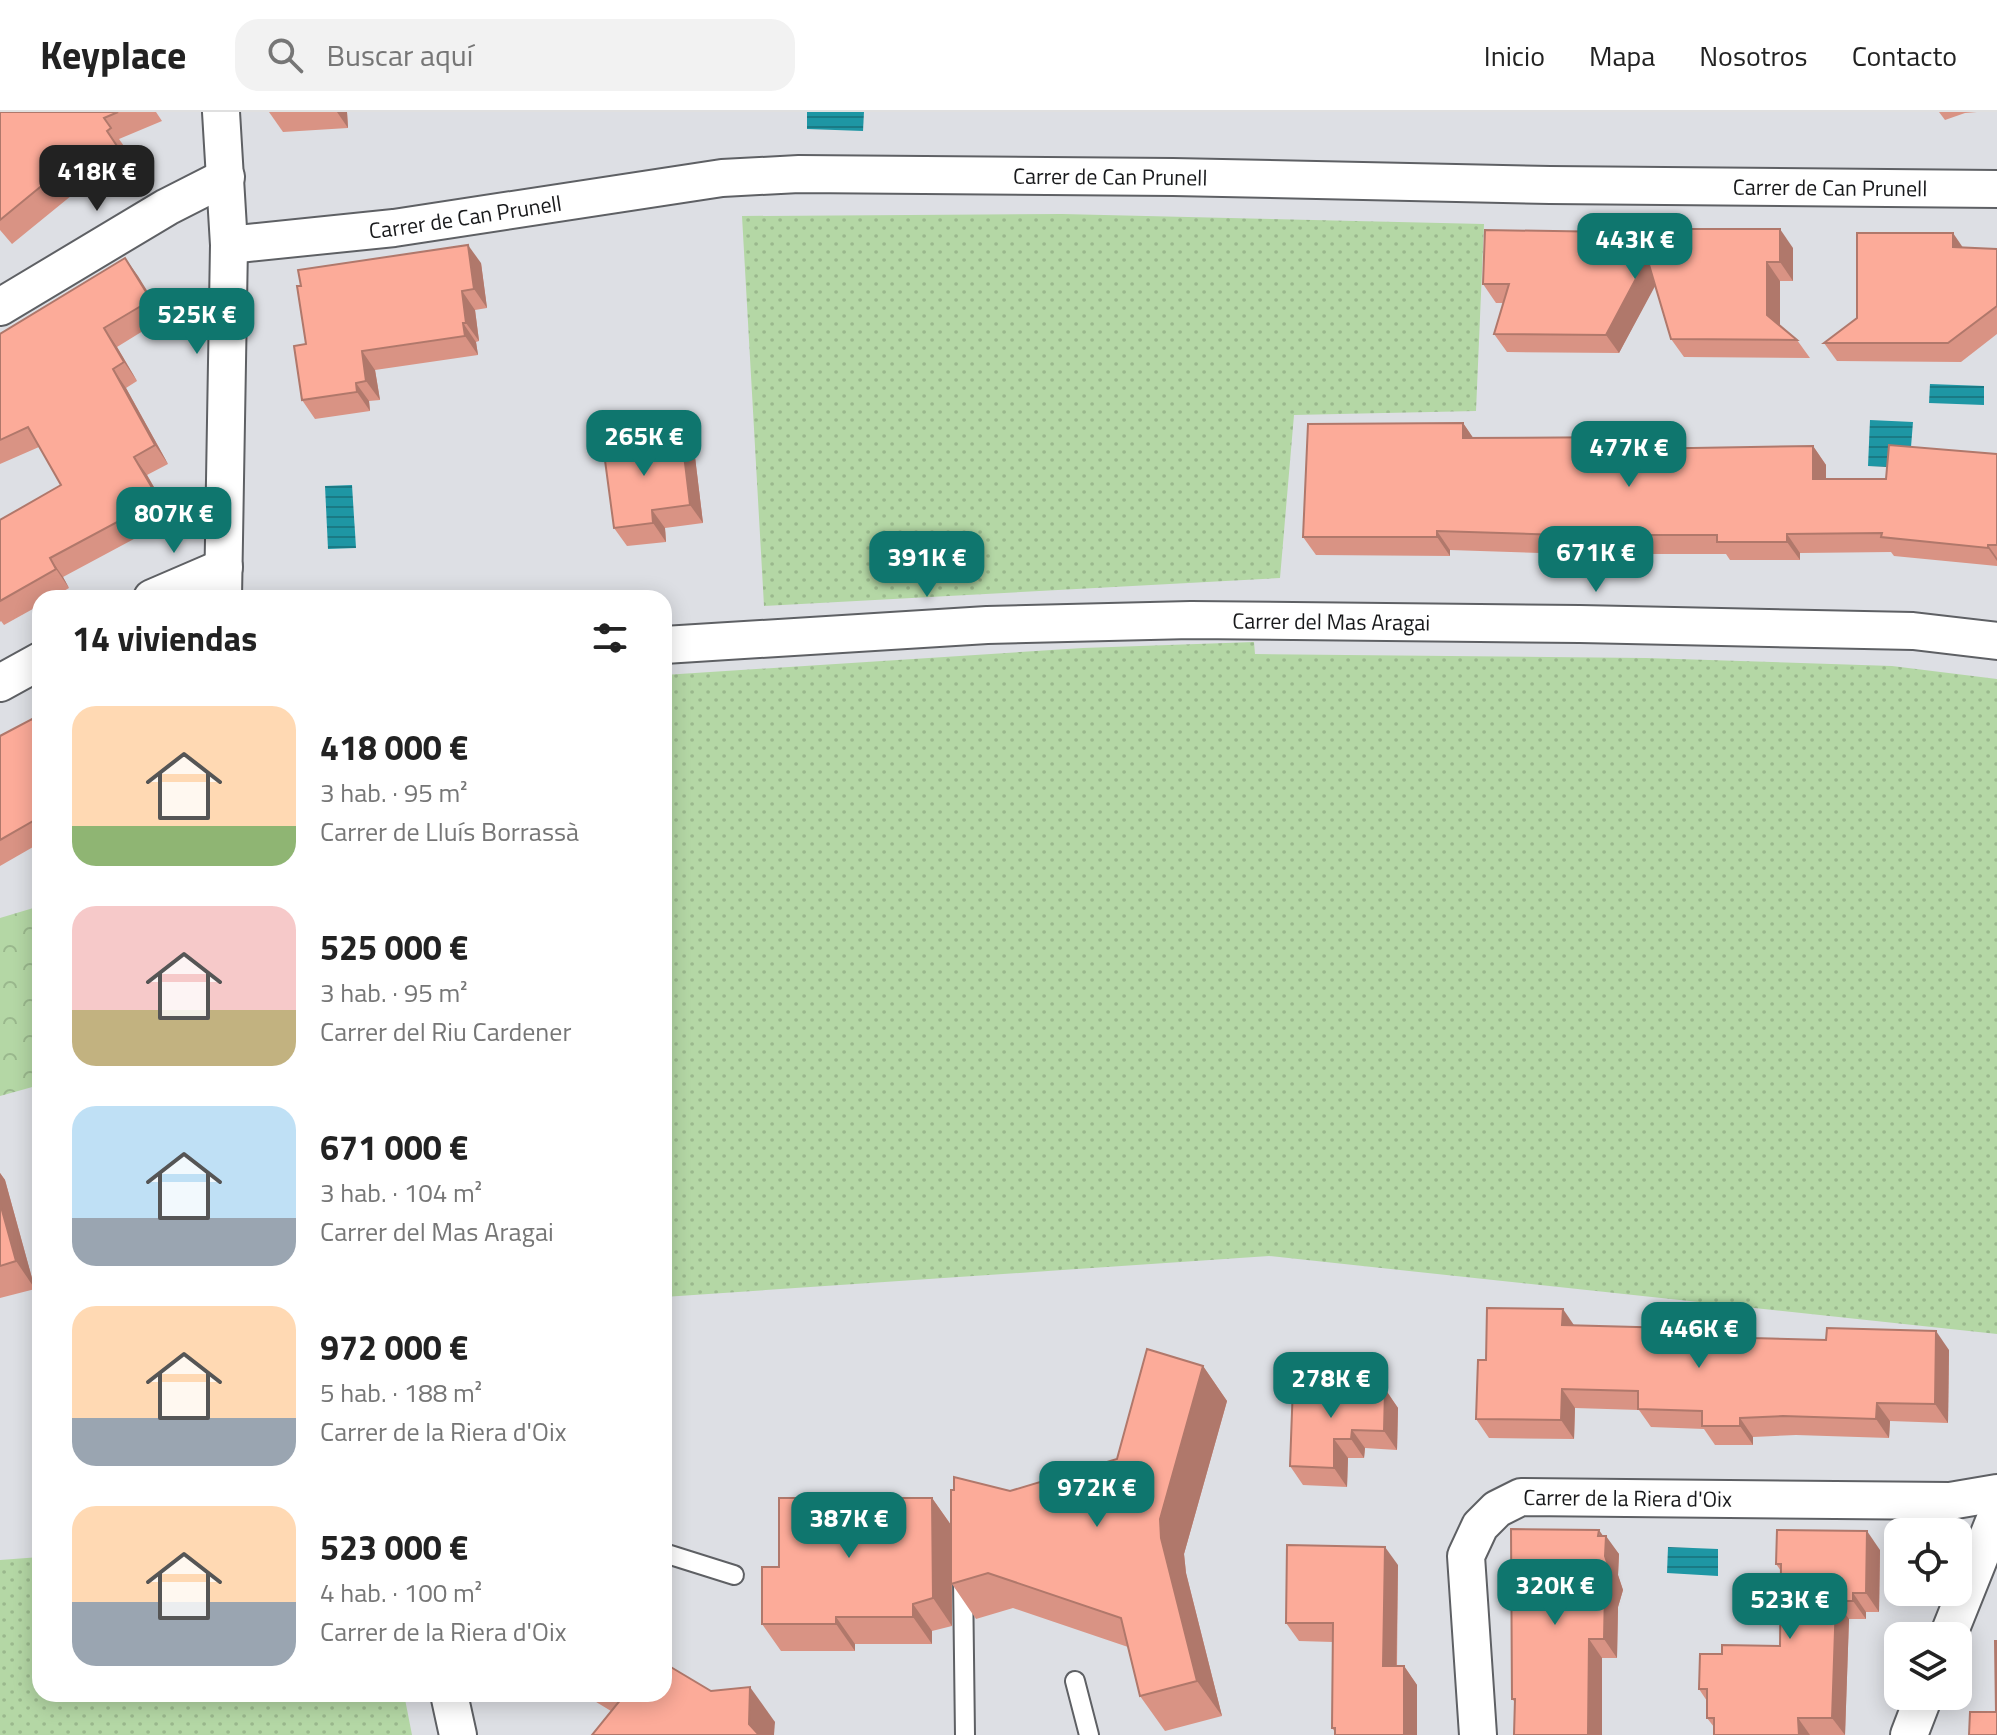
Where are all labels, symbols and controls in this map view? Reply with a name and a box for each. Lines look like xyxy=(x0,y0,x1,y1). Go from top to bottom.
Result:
search box xyxy=(235,19,795,91)
text: Keyplace xyxy=(40,26,187,84)
text: Buscar aquí xyxy=(327,32,473,78)
icon: search xyxy=(263,33,307,77)
text: Inicio xyxy=(1484,34,1545,77)
text: Mapa xyxy=(1589,34,1655,77)
text: Nosotros xyxy=(1699,34,1808,77)
text: Contacto xyxy=(1852,34,1957,77)
pin: 418K € xyxy=(32,145,162,213)
text: 418K € xyxy=(57,151,137,190)
street label: Carrer de Can Prunell xyxy=(1013,159,1208,195)
street label: Carrer de Can Prunell xyxy=(1733,170,1927,205)
street label: Carrer de Can Prunell xyxy=(367,186,564,247)
pin: 443K € xyxy=(1570,213,1700,281)
text: 443K € xyxy=(1595,219,1675,258)
pin: 525K € xyxy=(132,288,262,356)
text: 525K € xyxy=(157,294,237,333)
pin: 265K € xyxy=(579,410,709,478)
text: 265K € xyxy=(604,416,684,455)
pin: 477K € xyxy=(1564,421,1694,489)
text: 477K € xyxy=(1589,427,1669,466)
pin: 807K € xyxy=(109,487,239,555)
text: 807K € xyxy=(134,493,214,532)
pin: 671K € xyxy=(1531,526,1661,594)
pin: 391K € xyxy=(862,531,992,599)
text: 671K € xyxy=(1556,532,1636,571)
text: 391K € xyxy=(887,537,967,576)
street label: Carrer del Mas Aragai xyxy=(1232,603,1430,639)
text: 14 viviendas xyxy=(72,612,257,664)
icon: filters xyxy=(588,616,632,660)
text: 418 000 € xyxy=(320,721,468,773)
icon: home xyxy=(136,738,232,834)
text: 3 hab. · 95 m² xyxy=(320,773,468,812)
text: Carrer de Lluís Borrassà xyxy=(320,812,579,851)
text: 525 000 € xyxy=(320,921,468,973)
icon: home xyxy=(136,938,232,1034)
text: 3 hab. · 95 m² xyxy=(320,973,468,1012)
text: Carrer del Riu Cardener xyxy=(320,1012,571,1051)
text: 671 000 € xyxy=(320,1121,468,1173)
icon: home xyxy=(136,1138,232,1234)
text: 3 hab. · 104 m² xyxy=(320,1173,482,1212)
text: Carrer del Mas Aragai xyxy=(320,1212,554,1251)
pin: 446K € xyxy=(1634,1302,1764,1370)
text: 446K € xyxy=(1659,1308,1739,1347)
text: 972 000 € xyxy=(320,1321,468,1373)
icon: home xyxy=(136,1338,232,1434)
pin: 278K € xyxy=(1266,1352,1396,1420)
text: 278K € xyxy=(1291,1358,1371,1397)
text: 5 hab. · 188 m² xyxy=(320,1373,482,1412)
text: Carrer de la Riera d'Oix xyxy=(320,1412,566,1451)
pin: 972K € xyxy=(1032,1461,1162,1529)
text: 972K € xyxy=(1057,1467,1137,1506)
street label: Carrer de la Riera d'Oix xyxy=(1523,1480,1732,1516)
pin: 387K € xyxy=(784,1492,914,1560)
text: 387K € xyxy=(809,1498,889,1537)
map controls xyxy=(1884,1518,1972,1710)
button: locate xyxy=(1884,1518,1972,1606)
text: 523 000 € xyxy=(320,1521,468,1573)
icon: home xyxy=(136,1538,232,1634)
pin: 320K € xyxy=(1490,1559,1620,1627)
text: 320K € xyxy=(1515,1565,1595,1604)
text: 4 hab. · 100 m² xyxy=(320,1573,482,1612)
pin: 523K € xyxy=(1725,1573,1855,1641)
text: 523K € xyxy=(1750,1579,1830,1618)
text: Carrer de la Riera d'Oix xyxy=(320,1612,566,1651)
button: layers xyxy=(1884,1622,1972,1710)

